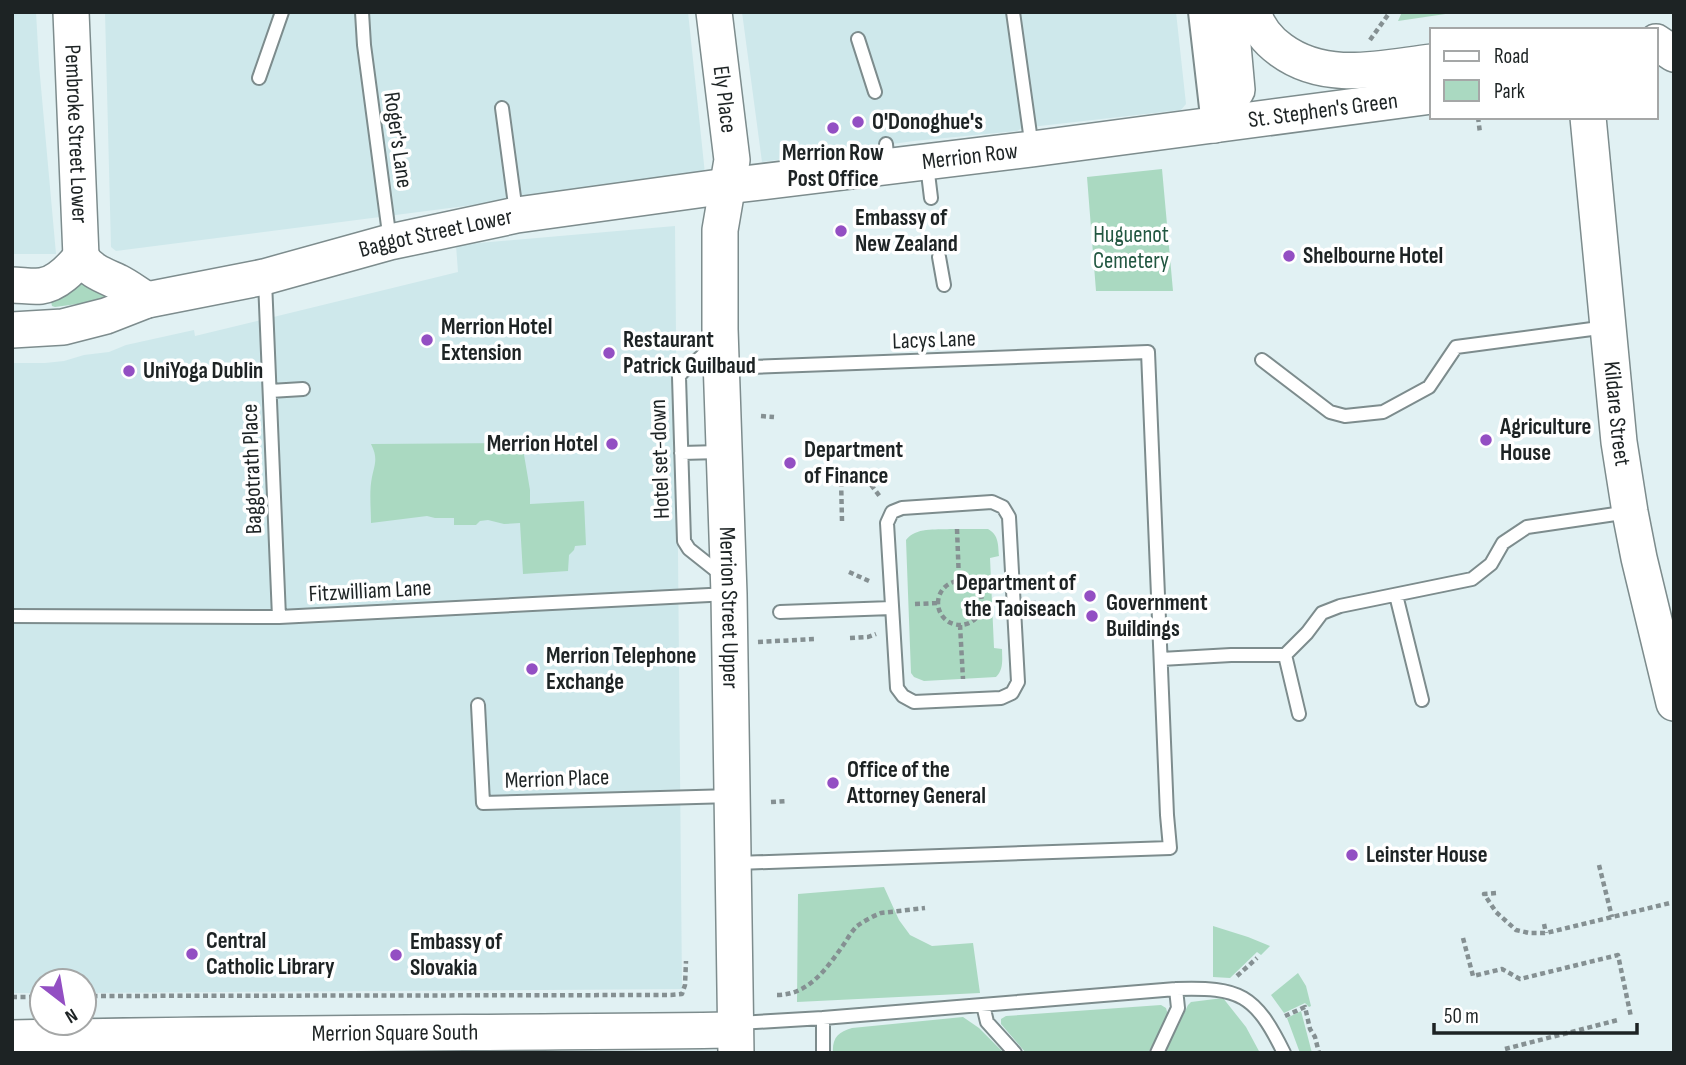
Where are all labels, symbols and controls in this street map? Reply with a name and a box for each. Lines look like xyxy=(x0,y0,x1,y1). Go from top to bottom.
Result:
legend xyxy=(1430,28,1658,119)
street label: Pembroke Street Lower xyxy=(58,44,94,224)
text: Road xyxy=(1494,44,1529,69)
street label: Ely Place xyxy=(707,64,743,135)
text: Park xyxy=(1494,79,1525,104)
street label: St. Stephen's Green xyxy=(1246,87,1399,134)
street label: Roger's Lane xyxy=(377,90,419,190)
place label: O'Donoghue's xyxy=(872,108,983,136)
marker: O'Donoghue's xyxy=(850,114,866,130)
marker: Merrion Row Post Office xyxy=(825,120,841,136)
street label: Merrion Row xyxy=(920,137,1019,176)
place label: Merrion Row Post Office xyxy=(782,139,884,193)
street label: Baggot Street Lower xyxy=(356,202,515,264)
place label: Embassy of New Zealand xyxy=(855,204,958,258)
park label: Huguenot Cemetery xyxy=(1093,221,1169,275)
marker: Embassy of New Zealand xyxy=(833,223,849,239)
place label: Shelbourne Hotel xyxy=(1303,242,1443,270)
marker: Shelbourne Hotel xyxy=(1281,248,1297,264)
place label: Merrion Hotel Extension xyxy=(441,313,552,367)
street label: Lacys Lane xyxy=(892,325,976,355)
place label: Restaurant Patrick Guilbaud xyxy=(623,326,756,380)
marker: Merrion Hotel Extension xyxy=(419,332,435,348)
marker: Restaurant Patrick Guilbaud xyxy=(601,345,617,361)
place label: UniYoga Dublin xyxy=(143,357,263,385)
street label: Kildare Street xyxy=(1597,360,1637,468)
marker: UniYoga Dublin xyxy=(121,363,137,379)
street label: Hotel set-down xyxy=(644,399,676,519)
street label: Baggotrath Place xyxy=(236,403,268,535)
place label: Agriculture House xyxy=(1499,413,1591,467)
place label: Merrion Hotel xyxy=(487,430,598,458)
marker: Agriculture House xyxy=(1478,432,1494,448)
marker: Merrion Hotel xyxy=(604,436,620,452)
place label: Department of Finance xyxy=(804,436,904,490)
marker: Department of Finance xyxy=(782,455,798,471)
street label: Merrion Street Upper xyxy=(713,526,744,689)
place label: Department of the Taoiseach xyxy=(956,569,1077,623)
street label: Fitzwilliam Lane xyxy=(308,574,432,608)
marker: Department of the Taoiseach xyxy=(1082,588,1098,604)
place label: Government Buildings xyxy=(1106,589,1208,643)
marker: Government Buildings xyxy=(1084,608,1100,624)
place label: Merrion Telephone Exchange xyxy=(546,642,696,696)
marker: Merrion Telephone Exchange xyxy=(524,661,540,677)
place label: Office of the Attorney General xyxy=(846,756,986,810)
street label: Merrion Place xyxy=(504,763,610,795)
marker: Office of the Attorney General xyxy=(825,775,841,791)
place label: Leinster House xyxy=(1366,841,1487,869)
marker: Leinster House xyxy=(1344,847,1360,863)
place label: Central Catholic Library xyxy=(206,927,335,981)
place label: Embassy of Slovakia xyxy=(410,928,503,982)
marker: Central Catholic Library xyxy=(184,946,200,962)
marker: Embassy of Slovakia xyxy=(388,947,404,963)
north arrow xyxy=(28,967,98,1037)
scale bar xyxy=(1434,992,1637,1036)
text: N xyxy=(61,1003,81,1028)
text: 50 m xyxy=(1444,1004,1479,1029)
street label: Merrion Square South xyxy=(312,1018,478,1048)

